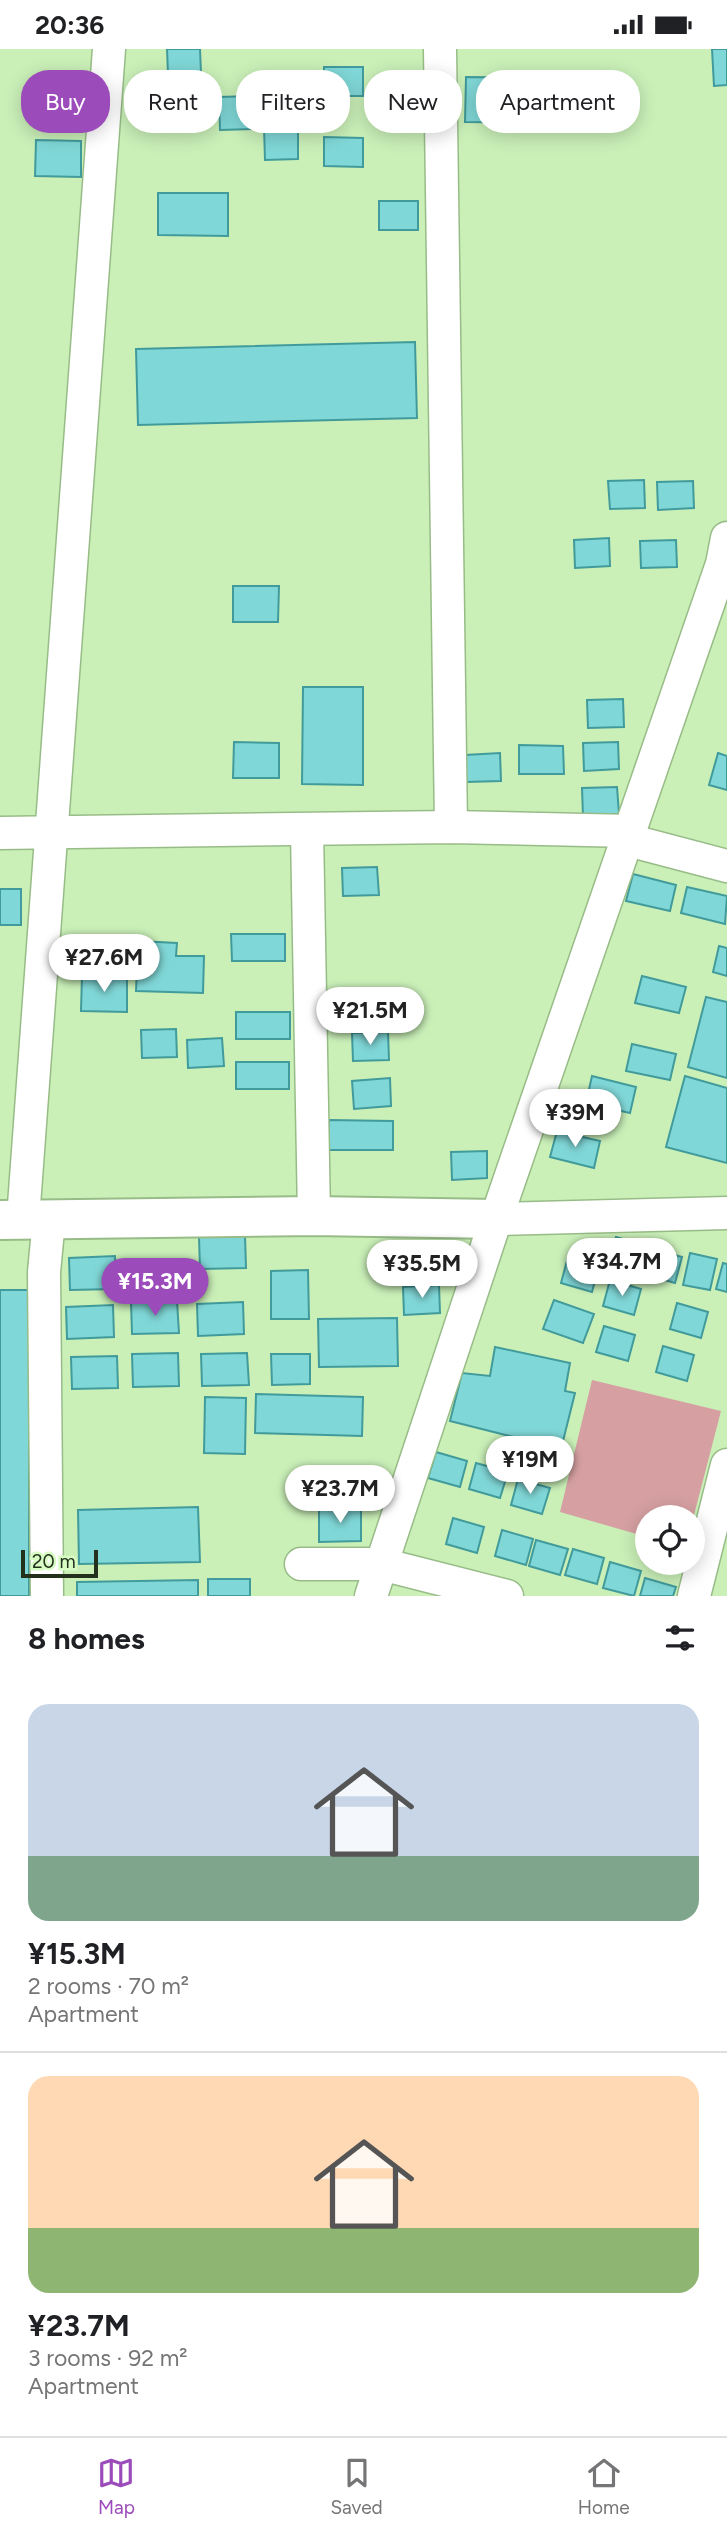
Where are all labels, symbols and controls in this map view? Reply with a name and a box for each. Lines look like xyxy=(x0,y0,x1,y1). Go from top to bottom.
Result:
text: 20:36 xyxy=(35,9,104,41)
chip: Buy xyxy=(21,70,110,133)
chip: Rent xyxy=(124,70,222,133)
chip: Filters xyxy=(236,70,350,133)
chip: New xyxy=(364,70,462,133)
chip: Apartment xyxy=(476,70,640,133)
pin: ¥27.6M xyxy=(47,935,161,994)
text: ¥27.6M xyxy=(65,943,143,971)
pin: ¥21.5M xyxy=(313,988,427,1047)
text: ¥21.5M xyxy=(332,996,408,1024)
pin: ¥39M xyxy=(534,1089,616,1149)
text: ¥39M xyxy=(545,1098,605,1126)
pin: ¥34.7M xyxy=(565,1239,679,1298)
pin: ¥35.5M xyxy=(365,1241,479,1300)
text: ¥34.7M xyxy=(582,1247,662,1275)
text: ¥35.5M xyxy=(383,1249,461,1277)
pin: ¥15.3M xyxy=(98,1259,212,1318)
text: ¥15.3M xyxy=(118,1267,192,1295)
pin: ¥19M xyxy=(489,1437,571,1496)
text: ¥19M xyxy=(502,1445,558,1473)
pin: ¥23.7M xyxy=(283,1465,397,1525)
text: ¥23.7M xyxy=(301,1474,379,1502)
map controls xyxy=(635,1505,705,1575)
button: locate xyxy=(635,1505,705,1575)
scale bar xyxy=(21,1547,98,1579)
text: 20 m xyxy=(32,1550,76,1573)
icon: filters xyxy=(661,1619,699,1657)
text: 8 homes xyxy=(28,1620,145,1657)
icon: home xyxy=(301,1749,427,1875)
text: ¥15.3M xyxy=(28,1935,126,1972)
text: 2 rooms · 70 m² xyxy=(28,1972,189,2000)
text: Apartment xyxy=(28,2000,139,2028)
icon: home xyxy=(301,2121,427,2247)
text: ¥23.7M xyxy=(28,2307,130,2344)
text: 3 rooms · 92 m² xyxy=(28,2344,188,2372)
text: Apartment xyxy=(28,2372,139,2400)
tab: Map xyxy=(97,2454,135,2519)
tab: Saved xyxy=(330,2454,383,2519)
tab: Home xyxy=(578,2454,630,2519)

